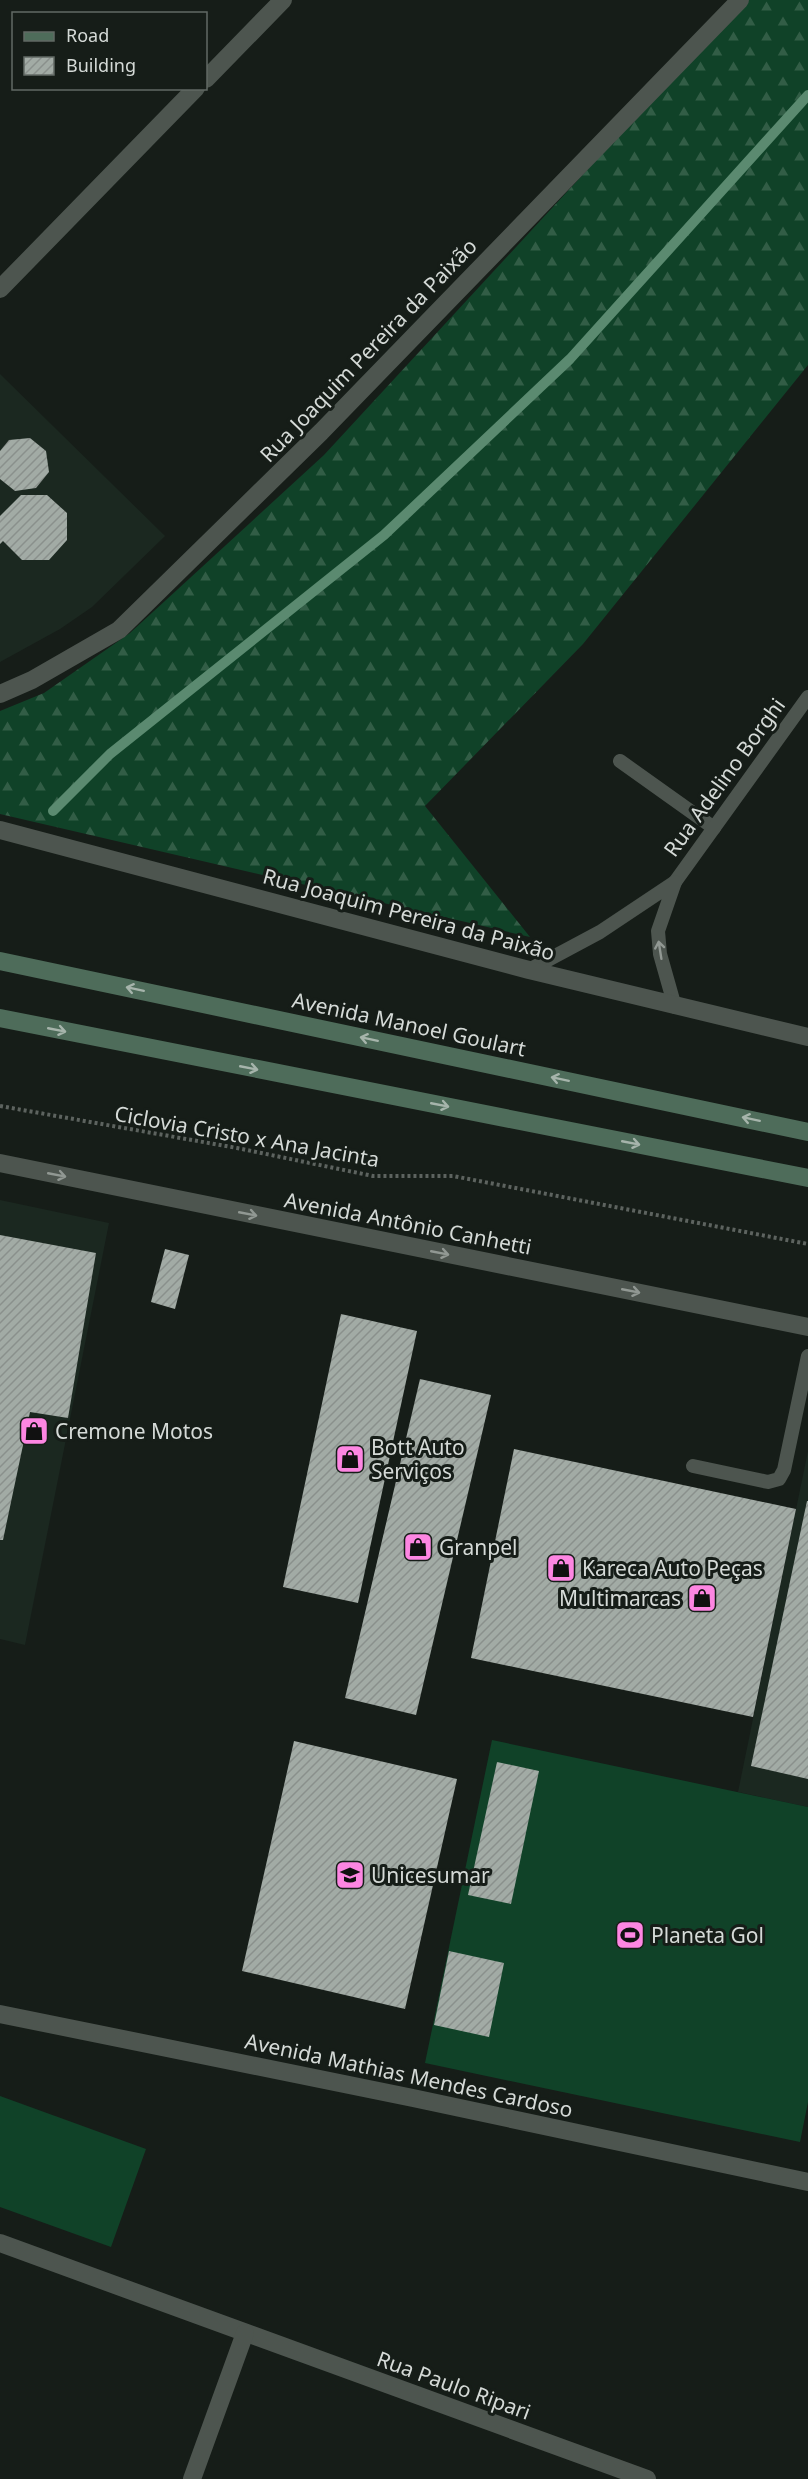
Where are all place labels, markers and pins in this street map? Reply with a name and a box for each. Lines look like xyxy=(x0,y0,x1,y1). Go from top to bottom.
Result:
shop icon: Cremone Motos xyxy=(18,1415,50,1447)
place label: Cremone Motos xyxy=(55,1417,213,1445)
place label: Bott Auto Serviços xyxy=(371,1433,465,1485)
shop icon: Bott Auto Serviços xyxy=(334,1443,366,1475)
shop icon: Granpel xyxy=(402,1531,434,1563)
place label: Granpel xyxy=(439,1533,517,1561)
shop icon: Kareca Auto Peças xyxy=(545,1552,577,1584)
place label: Kareca Auto Peças xyxy=(582,1554,763,1582)
shop icon: Multimarcas xyxy=(686,1582,718,1614)
place label: Multimarcas xyxy=(559,1584,681,1612)
school or university icon: Unicesumar xyxy=(334,1859,366,1891)
place label: Unicesumar xyxy=(371,1861,490,1889)
sports icon: Planeta Gol xyxy=(614,1919,646,1951)
place label: Planeta Gol xyxy=(651,1921,764,1949)

